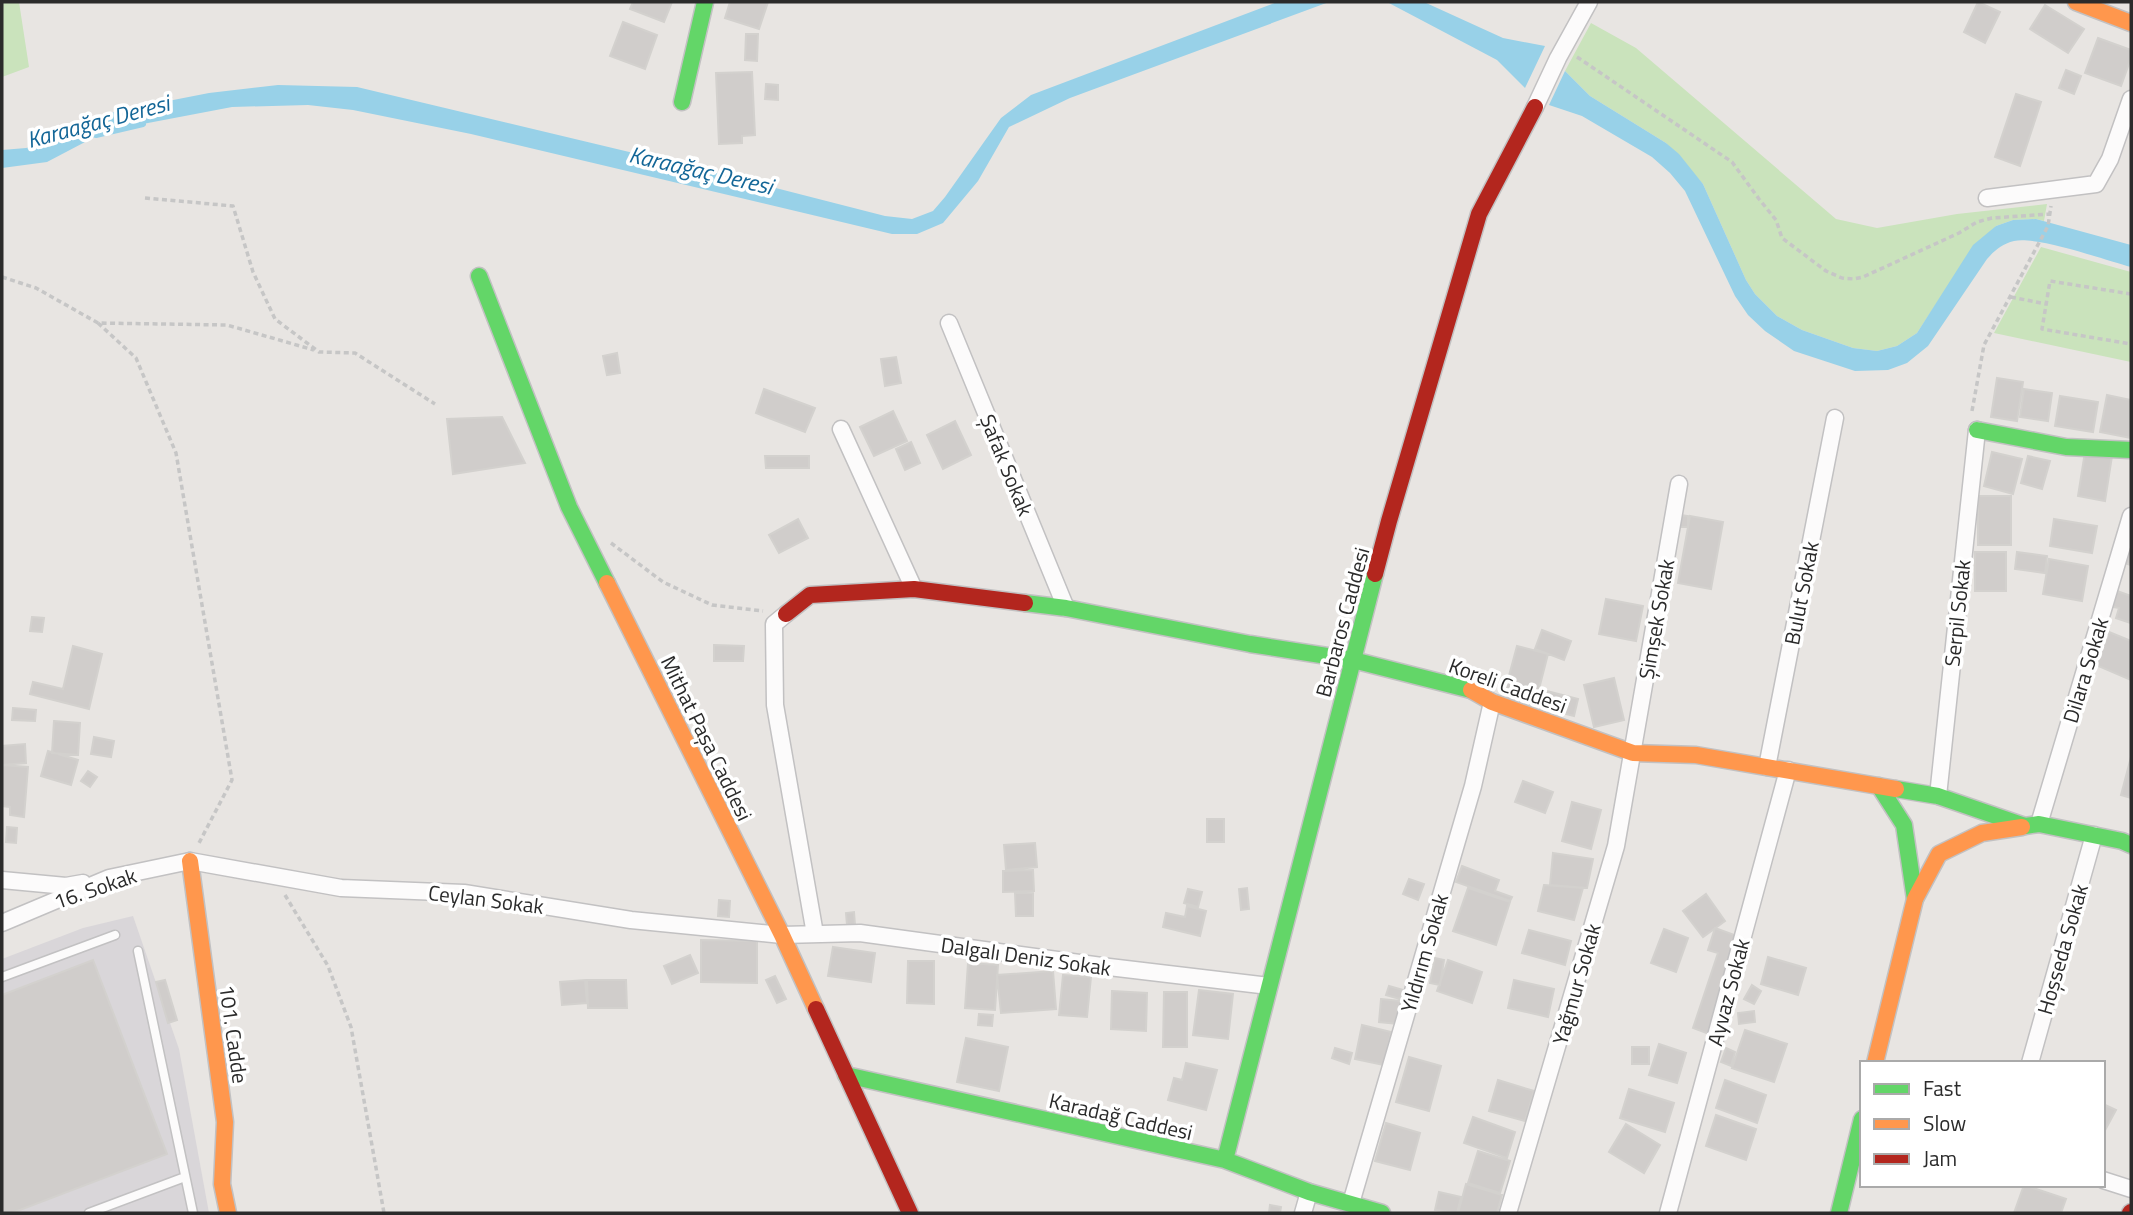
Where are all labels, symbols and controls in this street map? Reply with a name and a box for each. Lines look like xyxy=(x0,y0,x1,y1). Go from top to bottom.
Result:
water label: Karaağaç Deresi xyxy=(23,85,175,157)
water label: Karaağaç Deresi xyxy=(626,136,778,204)
street label: Şafak Sokak xyxy=(972,409,1042,521)
street label: Bulut Sokak xyxy=(1775,538,1827,648)
street label: Barbaros Caddesi xyxy=(1307,544,1377,700)
street label: Şimşek Sokak xyxy=(1630,556,1682,682)
street label: Serpil Sokak xyxy=(1935,558,1979,668)
street label: Dilara Sokak xyxy=(2054,613,2116,727)
street label: Koreli Caddesi xyxy=(1444,649,1572,721)
street label: Mithat Paşa Caddesi xyxy=(653,650,761,826)
street label: 16. Sokak xyxy=(49,859,141,917)
street label: Ceylan Sokak xyxy=(426,876,546,922)
street label: Hoşseda Sokak xyxy=(2028,880,2096,1018)
street label: Yıldırım Sokak xyxy=(1392,890,1456,1016)
street label: Yağmur Sokak xyxy=(1543,920,1609,1048)
street label: Dalgalı Deniz Sokak xyxy=(939,928,1113,984)
street label: Ayvaz Sokak xyxy=(1698,935,1758,1049)
street label: 101. Cadde xyxy=(211,983,257,1085)
legend xyxy=(1860,1061,2105,1187)
text: Fast xyxy=(1923,1072,1962,1104)
street label: Karadağ Caddesi xyxy=(1046,1084,1196,1148)
text: Slow xyxy=(1923,1107,1966,1139)
text: Jam xyxy=(1923,1142,1957,1174)

